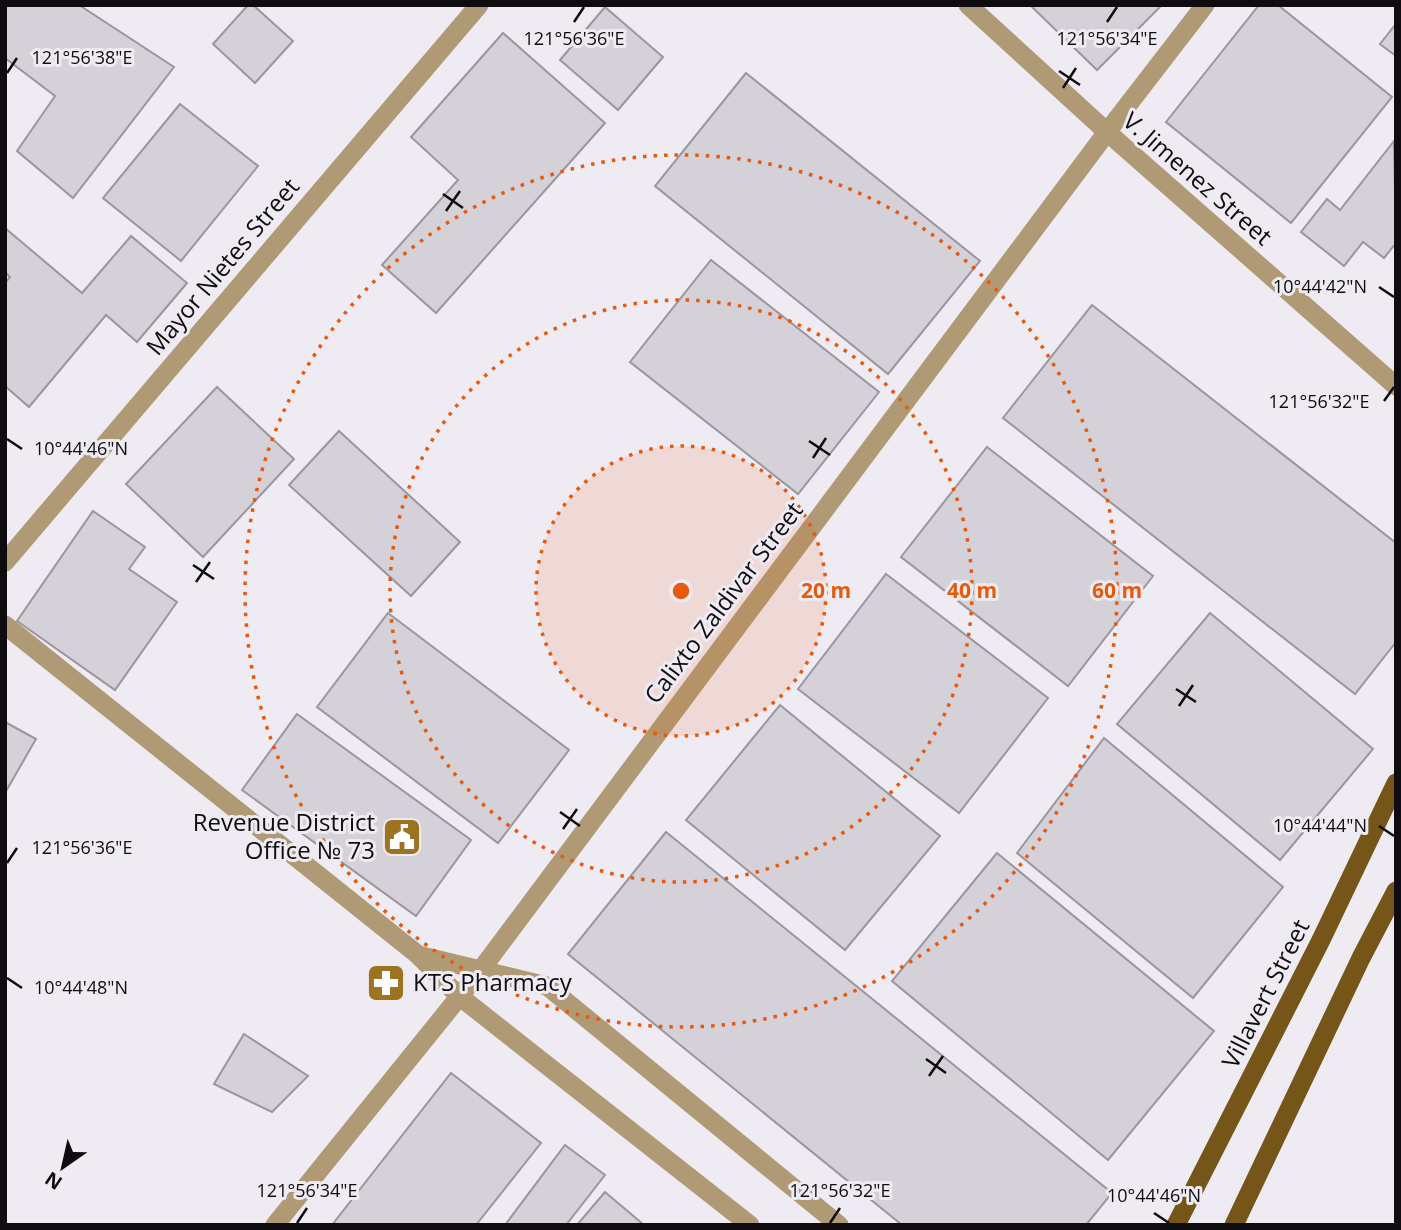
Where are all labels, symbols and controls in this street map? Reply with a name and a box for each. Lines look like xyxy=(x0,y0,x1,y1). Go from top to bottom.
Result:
text: 121°56'36"E xyxy=(524,26,624,50)
text: 121°56'34"E xyxy=(1057,26,1157,50)
text: 121°56'38"E xyxy=(32,45,132,69)
street label: V. Jimenez Street xyxy=(1116,104,1280,252)
street label: Mayor Nietes Street xyxy=(138,170,306,362)
text: 10°44'42"N xyxy=(1273,274,1367,298)
text: 121°56'32"E xyxy=(1269,389,1369,413)
text: 10°44'46"N xyxy=(34,436,128,460)
street label: Calixto Zaldivar Street xyxy=(636,494,810,710)
text: 20 m xyxy=(801,576,851,604)
text: 40 m xyxy=(947,576,997,604)
text: 60 m xyxy=(1092,576,1142,604)
centre of rings xyxy=(669,579,693,603)
place label: Revenue District Office № 73 xyxy=(193,805,375,866)
text: 10°44'44"N xyxy=(1273,813,1367,837)
public building icon: Revenue District Office № 73 xyxy=(381,816,423,858)
text: 121°56'36"E xyxy=(32,835,132,859)
street label: Villavert Street xyxy=(1213,913,1316,1073)
pharmacy icon: KTS Pharmacy xyxy=(365,962,407,1004)
place label: KTS Pharmacy xyxy=(413,965,573,998)
text: 10°44'48"N xyxy=(34,975,128,999)
north arrow xyxy=(28,1132,98,1202)
text: N xyxy=(40,1166,67,1196)
text: 121°56'34"E xyxy=(257,1178,357,1202)
text: 121°56'32"E xyxy=(790,1178,890,1202)
text: 10°44'46"N xyxy=(1107,1183,1201,1207)

